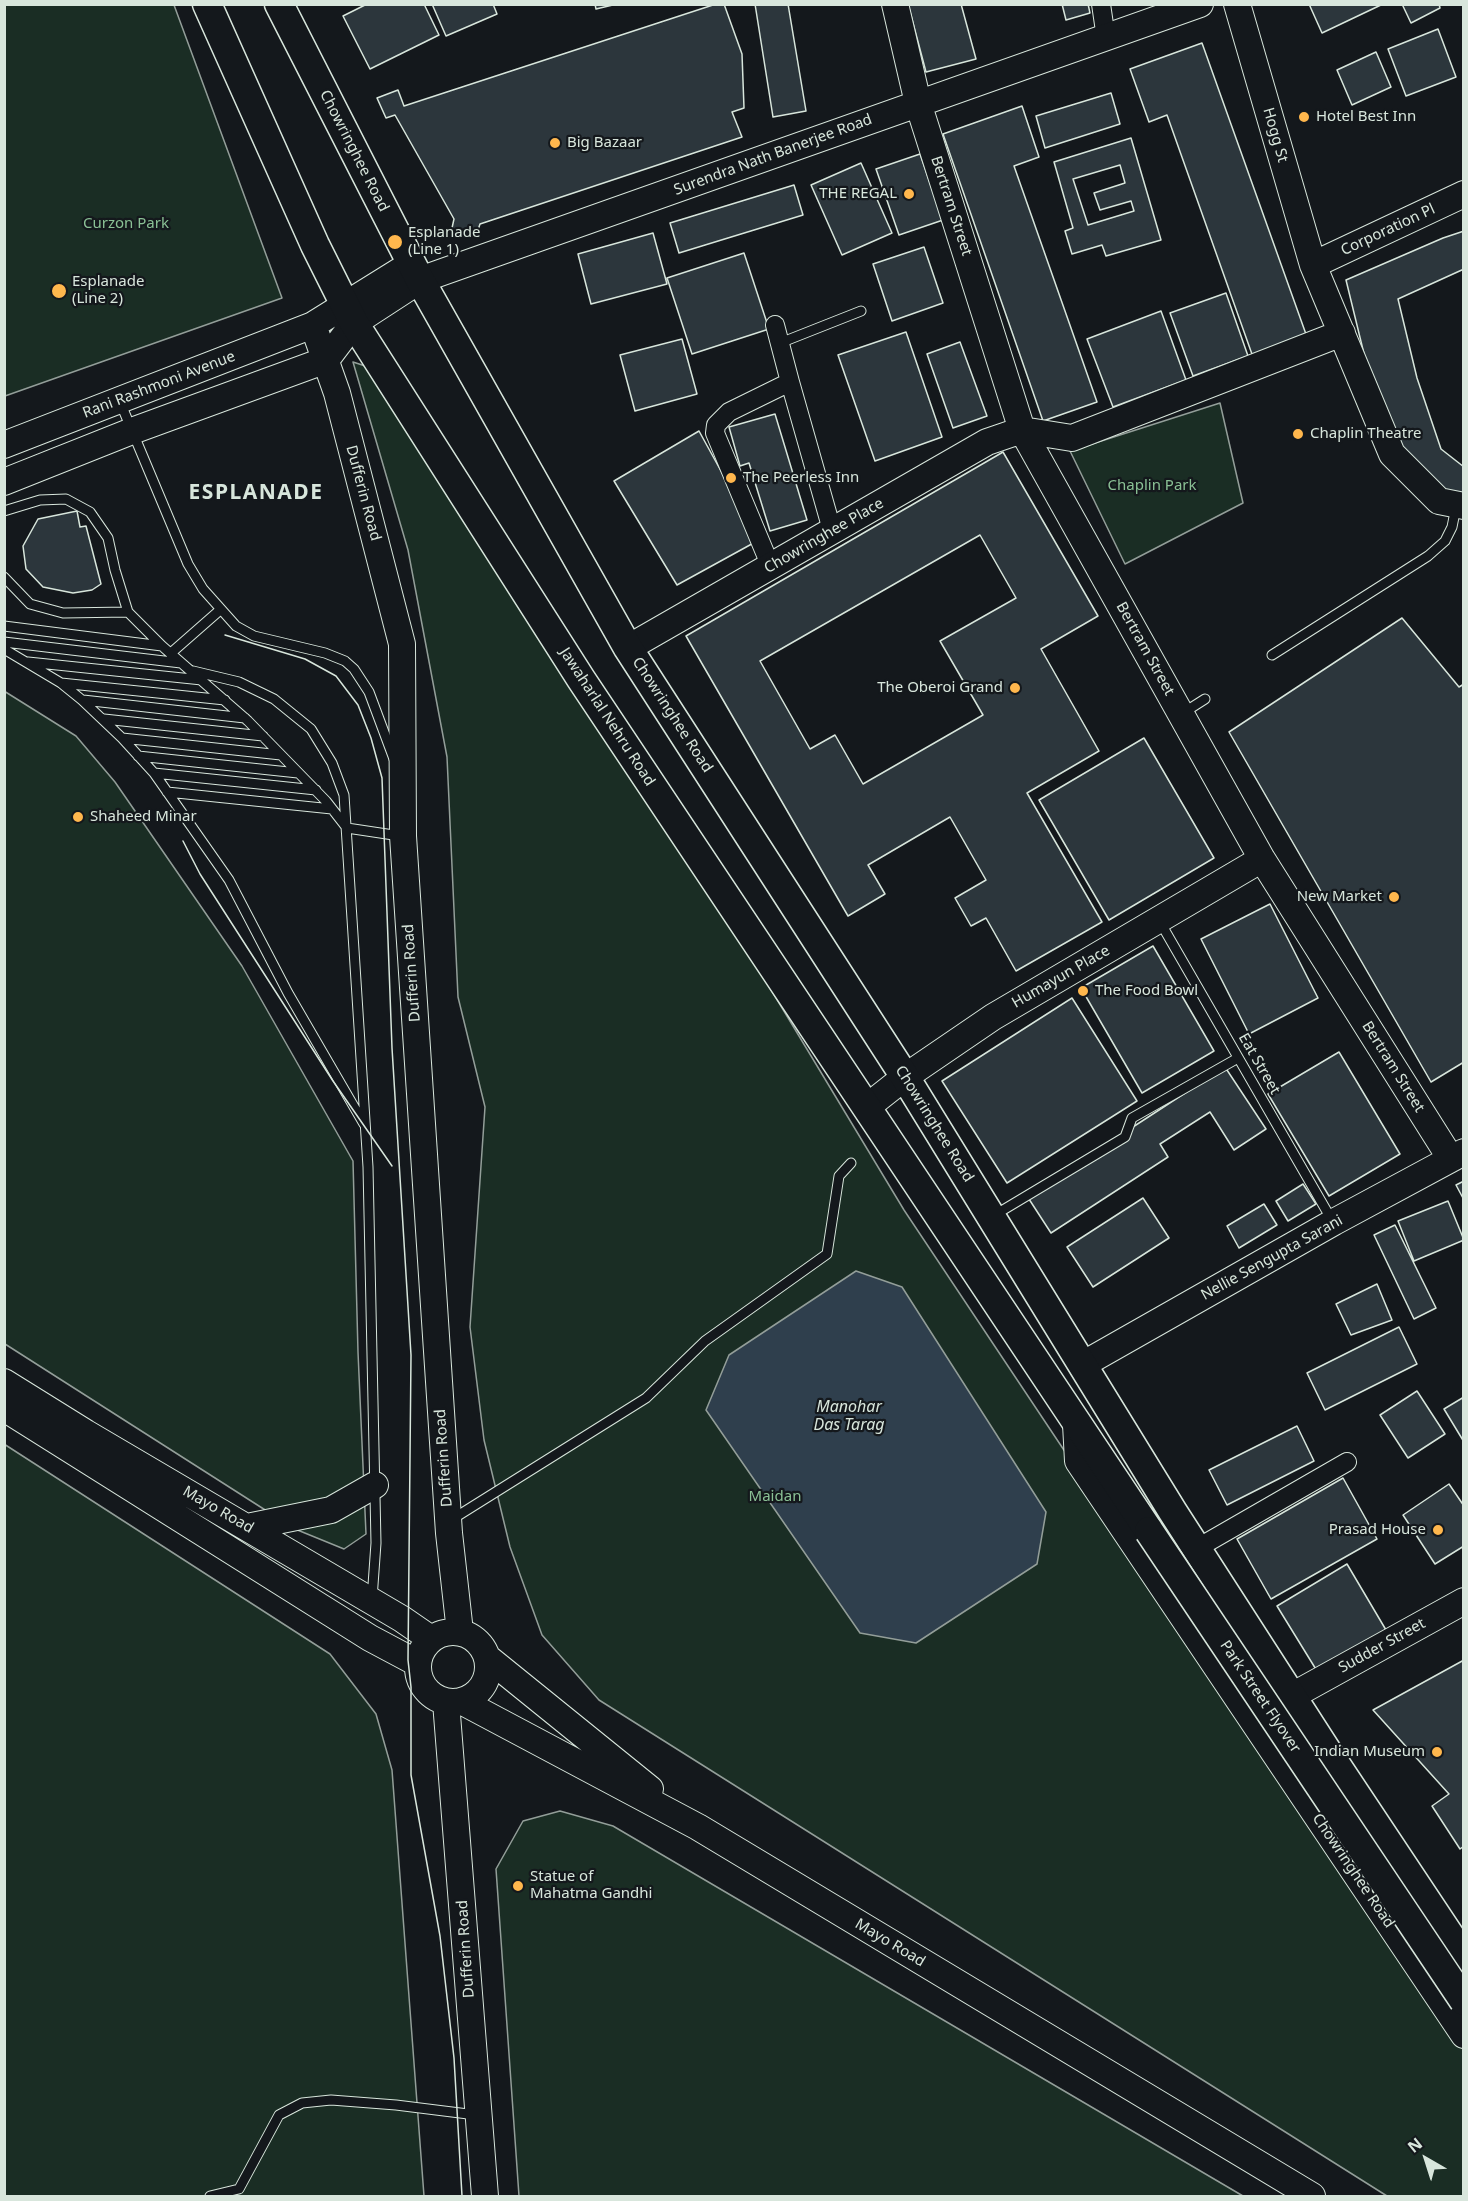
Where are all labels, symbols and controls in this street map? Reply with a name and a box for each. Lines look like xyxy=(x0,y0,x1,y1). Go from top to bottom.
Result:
street label: Chowringhee Road xyxy=(316,87,392,215)
street label: Hogg St xyxy=(1259,106,1291,164)
place label: Hotel Best Inn xyxy=(1316,108,1416,126)
marker: Hotel Best Inn xyxy=(1297,110,1311,124)
street label: Surendra Nath Banerjee Road xyxy=(671,111,875,199)
place label: Big Bazaar xyxy=(567,134,642,152)
marker: Big Bazaar xyxy=(548,136,562,150)
street label: Bertram Street xyxy=(926,154,976,258)
place label: THE REGAL xyxy=(819,185,897,203)
marker: THE REGAL xyxy=(902,187,916,201)
street label: Corporation Pl xyxy=(1338,200,1438,260)
park label: Curzon Park xyxy=(83,215,169,233)
place label: Esplanade (Line 1) xyxy=(408,224,480,259)
marker: Esplanade (Line 1) xyxy=(386,233,404,251)
place label: Esplanade (Line 2) xyxy=(72,273,144,308)
marker: Esplanade (Line 2) xyxy=(50,282,68,300)
street label: Rani Rashmoni Avenue xyxy=(80,348,238,422)
place label: Chaplin Theatre xyxy=(1310,425,1422,443)
marker: Chaplin Theatre xyxy=(1291,427,1305,441)
street label: Dufferin Road xyxy=(342,443,384,543)
place label: The Peerless Inn xyxy=(743,469,859,487)
marker: The Peerless Inn xyxy=(724,471,738,485)
park label: Chaplin Park xyxy=(1108,477,1196,495)
district label: ESPLANADE xyxy=(189,480,323,506)
street label: Chowringhee Place xyxy=(761,494,887,578)
street label: Bertram Street xyxy=(1112,599,1178,699)
street label: Jawaharlal Nehru Road xyxy=(556,645,658,789)
street label: Chowringhee Road xyxy=(628,654,716,776)
place label: The Oberoi Grand xyxy=(877,679,1003,697)
marker: The Oberoi Grand xyxy=(1008,681,1022,695)
place label: Shaheed Minar xyxy=(90,808,197,826)
marker: Shaheed Minar xyxy=(71,810,85,824)
place label: New Market xyxy=(1297,888,1382,906)
marker: New Market xyxy=(1387,890,1401,904)
street label: Dufferin Road xyxy=(400,923,424,1023)
street label: Humayun Place xyxy=(1009,942,1113,1012)
place label: The Food Bowl xyxy=(1095,982,1198,1000)
marker: The Food Bowl xyxy=(1076,984,1090,998)
street label: Bertram Street xyxy=(1358,1018,1428,1116)
street label: Eat Street xyxy=(1234,1030,1284,1098)
street label: Chowringhee Road xyxy=(891,1062,977,1186)
street label: Nellie Sengupta Sarani xyxy=(1198,1212,1346,1304)
water label: Manohar Das Tarag xyxy=(813,1397,885,1435)
street label: Dufferin Road xyxy=(432,1408,456,1508)
street label: Mayo Road xyxy=(179,1483,257,1537)
park label: Maidan xyxy=(749,1488,801,1506)
place label: Prasad House xyxy=(1329,1521,1426,1539)
marker: Prasad House xyxy=(1431,1523,1445,1537)
street label: Sudder Street xyxy=(1335,1615,1429,1677)
street label: Park Street Flyover xyxy=(1216,1637,1304,1757)
place label: Indian Museum xyxy=(1314,1743,1425,1761)
marker: Indian Museum xyxy=(1430,1745,1444,1759)
street label: Chowringhee Road xyxy=(1308,1810,1398,1932)
place label: Statue of Mahatma Gandhi xyxy=(530,1868,652,1903)
marker: Statue of Mahatma Gandhi xyxy=(511,1879,525,1893)
street label: Dufferin Road xyxy=(454,1899,478,1999)
street label: Mayo Road xyxy=(852,1915,928,1971)
north arrow xyxy=(1396,2129,1456,2189)
text: N xyxy=(1403,2132,1427,2158)

